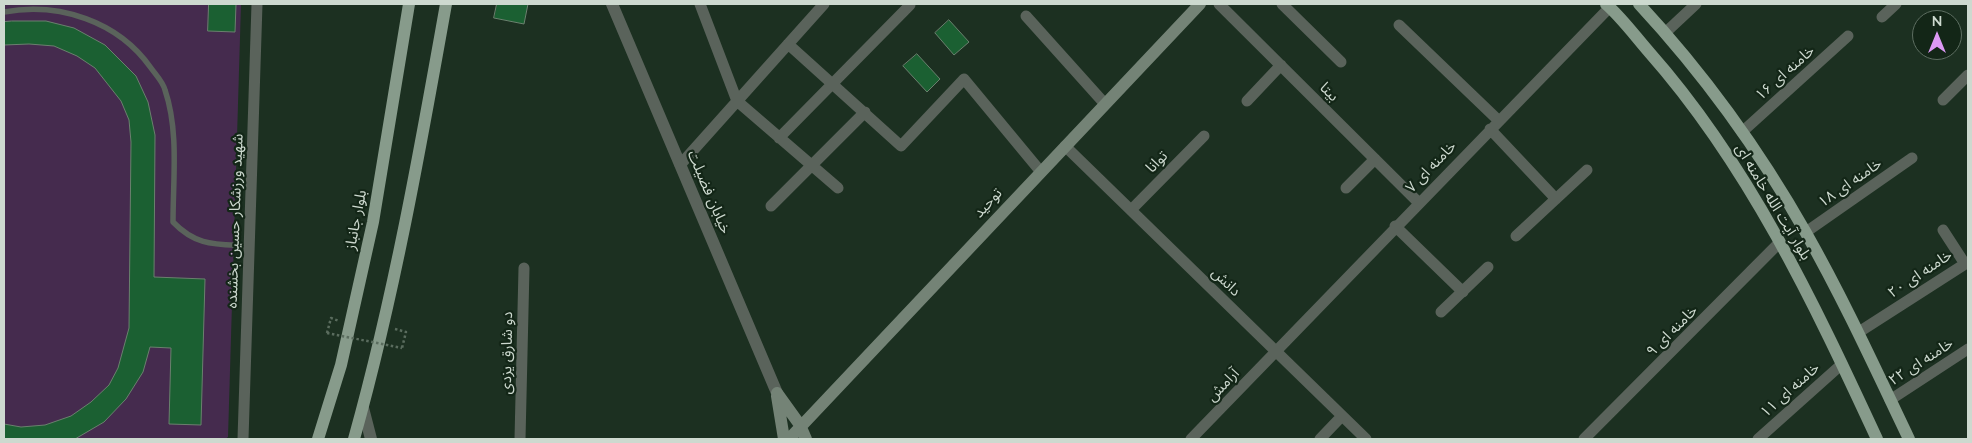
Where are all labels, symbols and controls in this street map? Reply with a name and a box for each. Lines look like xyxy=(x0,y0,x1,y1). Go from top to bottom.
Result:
north arrow xyxy=(1912,10,1962,60)
text: N xyxy=(1932,12,1942,30)
street label: خامنه ای ۱۶ xyxy=(1752,42,1818,104)
street label: بیتا xyxy=(1316,79,1342,105)
street label: شهید ورزشکار حسین بخشنده xyxy=(223,133,247,309)
street label: خامنه ای ۷ xyxy=(1402,137,1460,197)
street label: بلوار آیت الله خامنه ای xyxy=(1731,141,1815,263)
street label: توانا xyxy=(1142,147,1172,177)
street label: خیابان فضیلت xyxy=(683,148,735,236)
street label: خامنه ای ۱۸ xyxy=(1815,155,1885,211)
street label: توحید xyxy=(970,184,1006,222)
street label: بلوار جانباز xyxy=(341,188,371,252)
street label: خامنه ای ۲۰ xyxy=(1885,246,1955,302)
street label: دانش xyxy=(1208,264,1244,300)
street label: خامنه ای ۹ xyxy=(1643,302,1701,360)
street label: دو شارق یزدی xyxy=(497,311,517,395)
street label: خامنه ای ۲۲ xyxy=(1885,334,1957,390)
street label: خامنه ای ۱۱ xyxy=(1757,359,1823,421)
street label: آرامش xyxy=(1203,365,1243,405)

